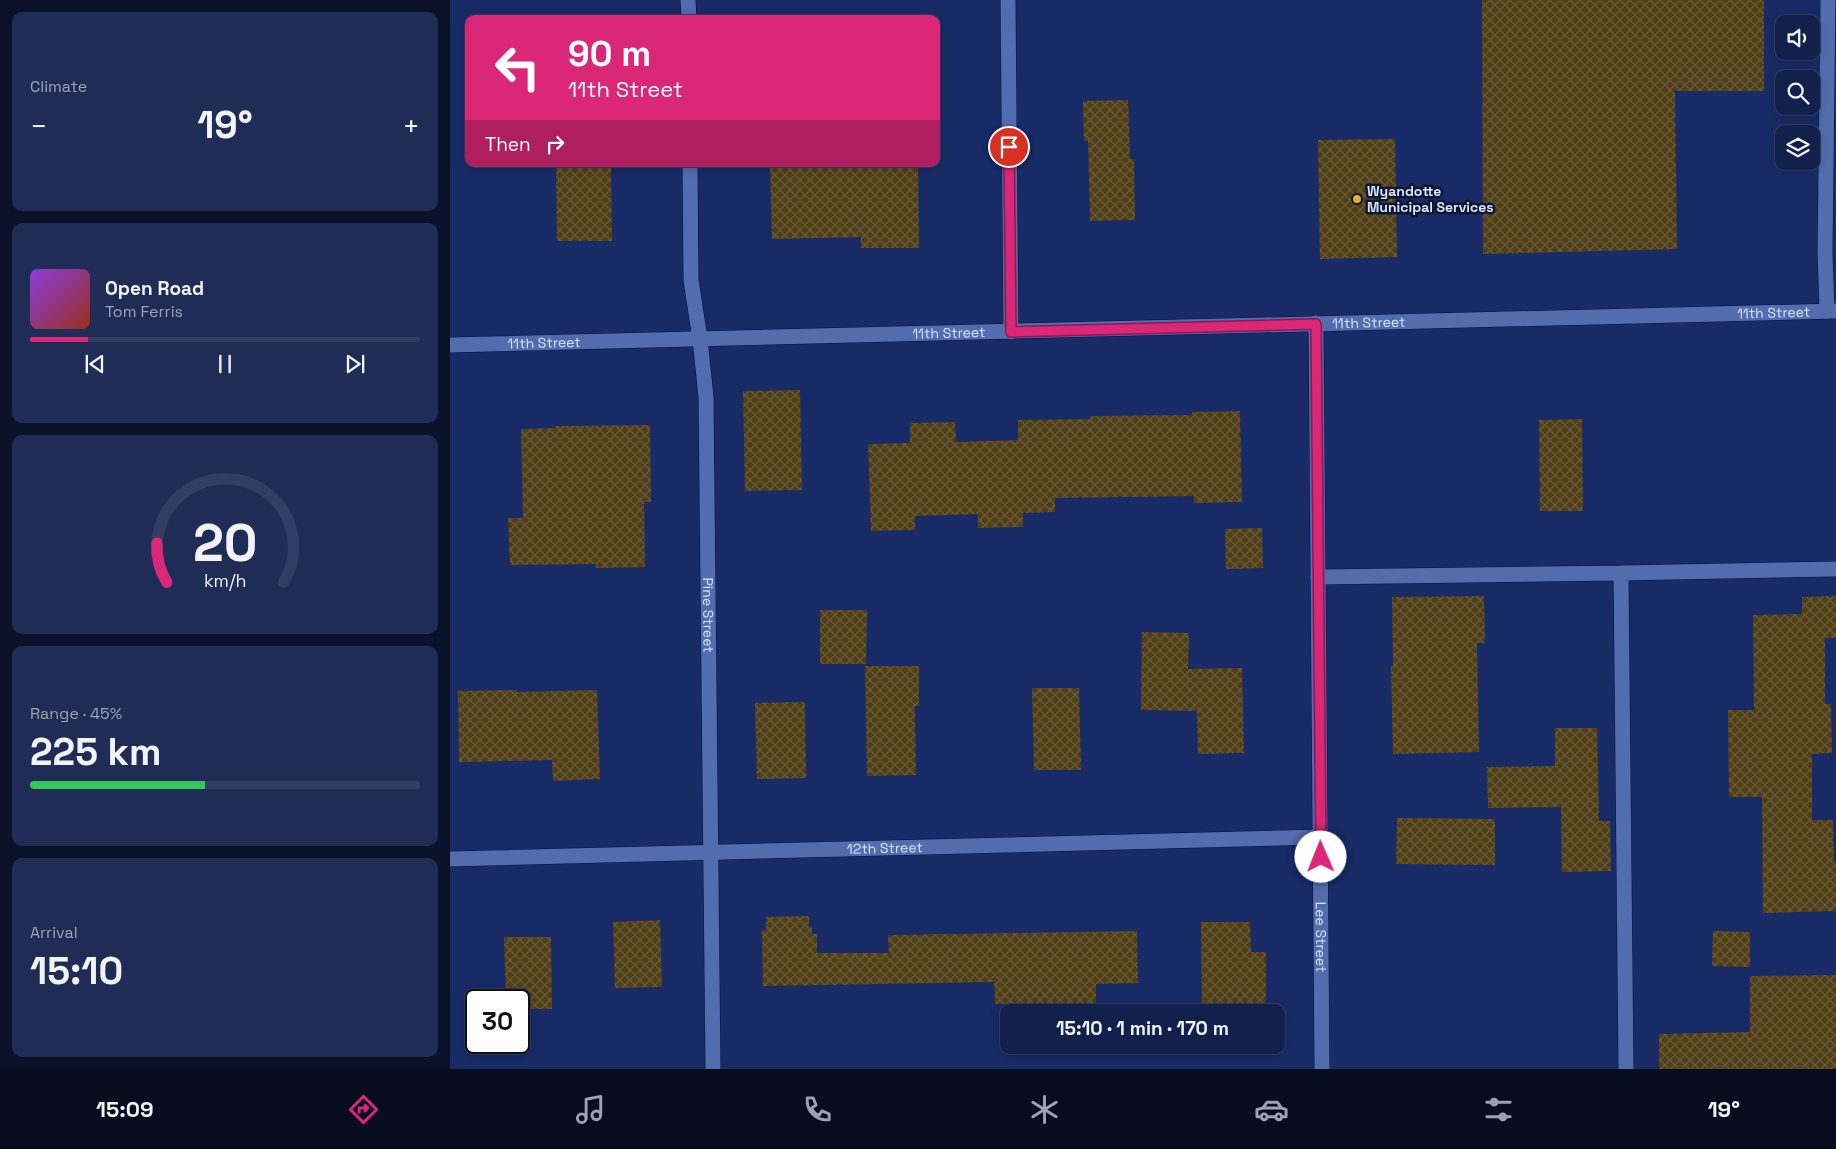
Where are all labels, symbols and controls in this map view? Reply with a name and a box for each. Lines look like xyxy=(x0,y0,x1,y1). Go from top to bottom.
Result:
map controls xyxy=(1775,15,1820,170)
button: sound xyxy=(1775,15,1820,60)
text: 90 m xyxy=(568,32,651,76)
icon: left xyxy=(485,35,550,100)
button: search xyxy=(1775,70,1820,115)
text: 11th Street xyxy=(568,75,683,103)
text: Climate xyxy=(30,76,87,97)
text: 19° xyxy=(197,101,253,149)
text: − xyxy=(30,108,47,144)
text: + xyxy=(403,108,420,144)
button: layers xyxy=(1775,125,1820,170)
pin xyxy=(988,126,1030,168)
icon: right xyxy=(541,130,569,158)
text: Then xyxy=(485,132,531,157)
icon: arrive xyxy=(995,133,1023,161)
place label: Wyandotte Municipal Services xyxy=(1367,182,1494,216)
marker: Wyandotte Municipal Services xyxy=(1351,193,1363,205)
text: Open Road xyxy=(105,276,204,301)
text: Tom Ferris xyxy=(105,301,183,322)
street label: 11th Street xyxy=(1737,303,1810,322)
street label: 11th Street xyxy=(1332,313,1406,332)
street label: 11th Street xyxy=(912,323,986,343)
street label: 11th Street xyxy=(507,333,581,353)
icon: previous xyxy=(81,350,109,378)
icon: pause xyxy=(211,350,239,378)
icon: next xyxy=(341,350,369,378)
text: 20 xyxy=(193,510,257,576)
text: km/h xyxy=(204,569,246,592)
street label: Pine Street xyxy=(699,577,718,653)
text: Range · 45% xyxy=(30,703,122,724)
text: 225 km xyxy=(30,728,161,776)
position arrow xyxy=(1294,830,1346,882)
street label: 12th Street xyxy=(847,838,923,858)
street label: Lee Street xyxy=(1312,902,1330,972)
text: Arrival xyxy=(30,922,78,943)
text: 15:10 xyxy=(30,947,123,995)
speed limit sign: 30 xyxy=(465,989,530,1054)
text: 15:10 · 1 min · 170 m xyxy=(1056,1016,1229,1041)
icon: directions xyxy=(346,1092,381,1127)
icon: music xyxy=(573,1092,608,1127)
icon: phone xyxy=(800,1092,835,1127)
icon: climate xyxy=(1027,1092,1062,1127)
icon: car xyxy=(1254,1092,1289,1127)
icon: filters xyxy=(1481,1092,1516,1127)
text: 15:09 xyxy=(96,1095,154,1123)
text: 19° xyxy=(1708,1095,1740,1123)

